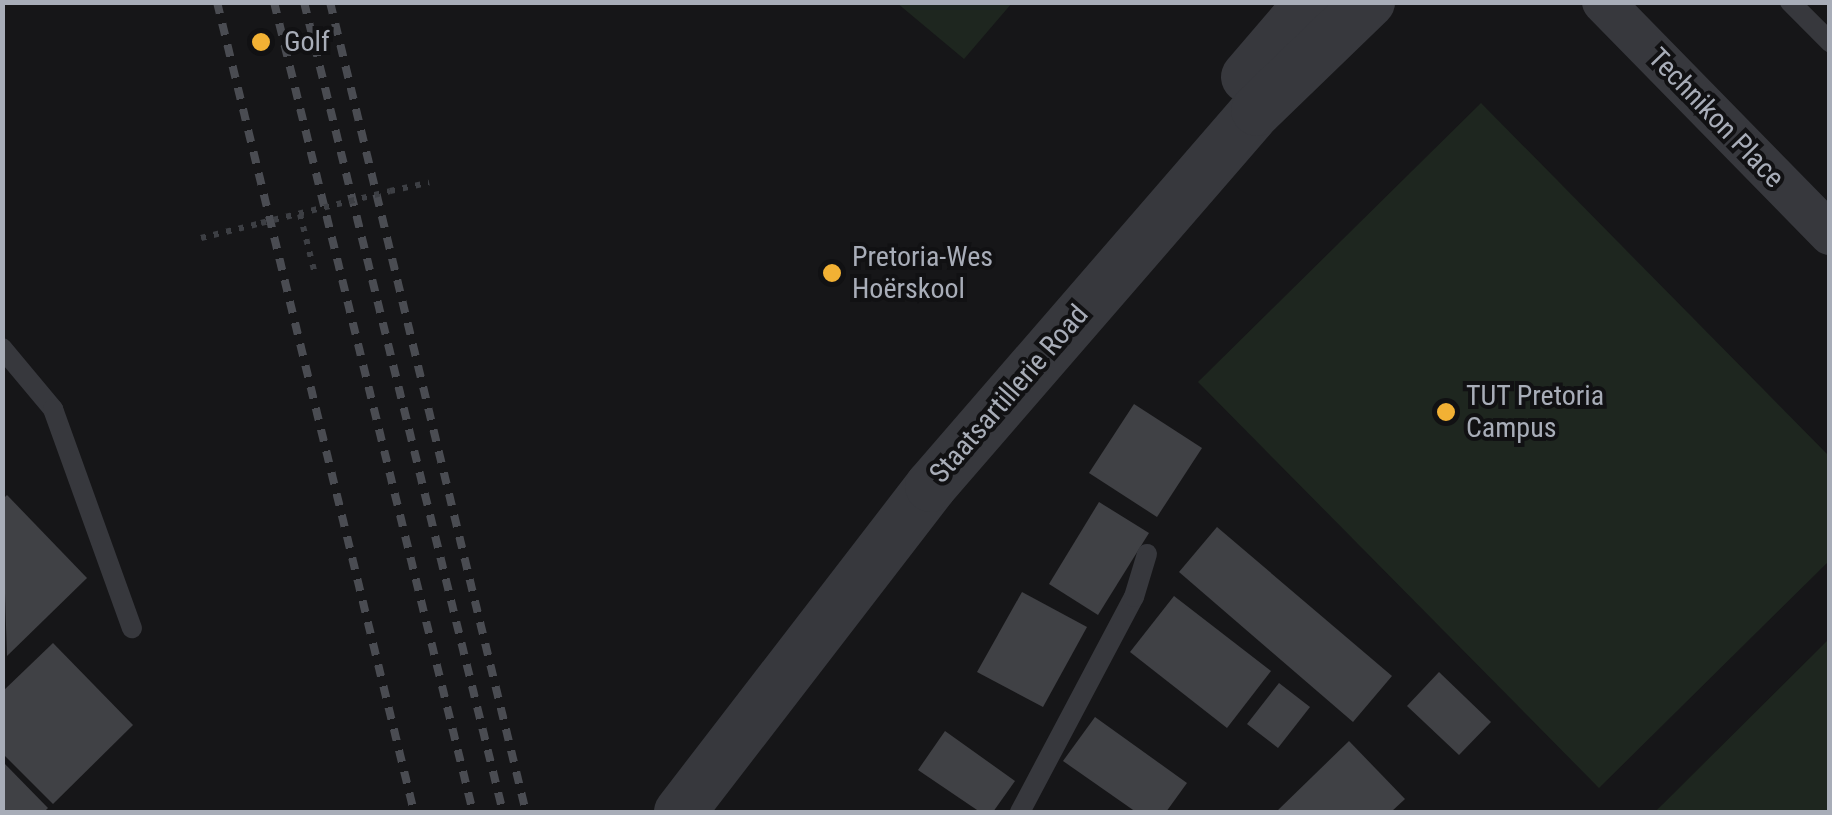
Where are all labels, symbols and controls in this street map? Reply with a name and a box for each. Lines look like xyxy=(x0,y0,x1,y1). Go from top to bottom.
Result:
place label: Golf xyxy=(284,25,330,59)
marker: Golf xyxy=(248,29,274,55)
street label: Technikon Place xyxy=(1641,41,1791,195)
place label: Pretoria-Wes Hoërskool xyxy=(852,240,993,306)
marker: Pretoria-Wes Hoërskool xyxy=(821,262,843,284)
street label: Staatsartillerie Road xyxy=(923,298,1095,490)
place label: TUT Pretoria Campus xyxy=(1466,379,1605,445)
marker: TUT Pretoria Campus xyxy=(1435,401,1457,423)

